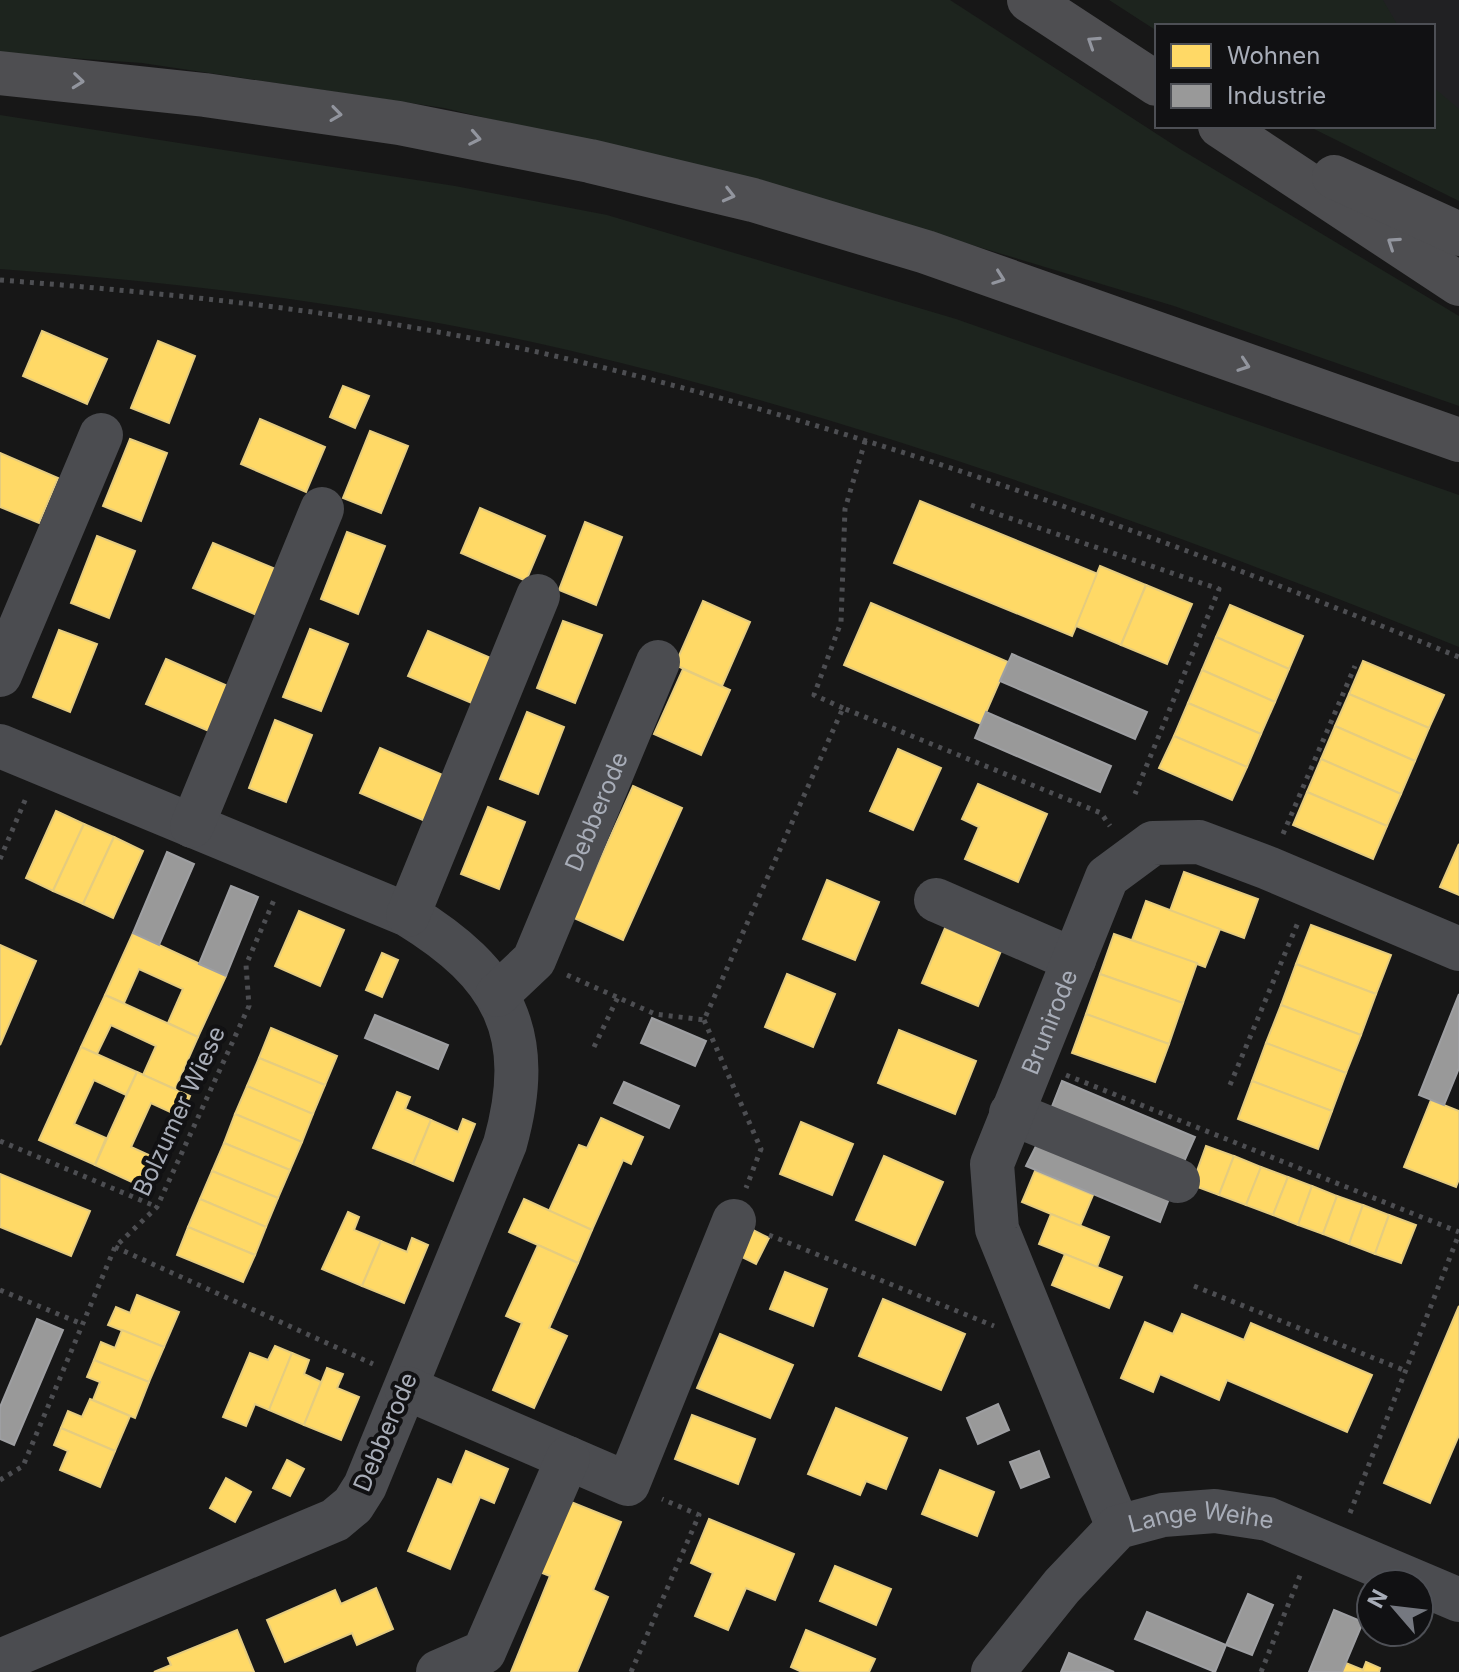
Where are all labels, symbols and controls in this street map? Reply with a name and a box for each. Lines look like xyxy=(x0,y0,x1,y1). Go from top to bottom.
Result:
legend xyxy=(1155,24,1435,128)
one-way arrow xyxy=(1087,37,1101,52)
text: Wohnen xyxy=(1227,41,1320,70)
one-way arrow xyxy=(71,73,84,90)
text: Industrie xyxy=(1227,81,1326,110)
one-way arrow xyxy=(329,105,342,122)
one-way arrow xyxy=(468,129,482,146)
one-way arrow xyxy=(722,185,735,202)
one-way arrow xyxy=(1387,238,1402,253)
one-way arrow xyxy=(992,269,1006,285)
one-way arrow xyxy=(1237,356,1251,372)
street label: Debberode xyxy=(558,747,634,875)
street label: Brunirode xyxy=(1015,965,1083,1079)
street label: Bolzumer Wiese xyxy=(127,1021,231,1201)
street label: Debberode xyxy=(347,1368,423,1496)
street label: Lange Weihe xyxy=(1125,1495,1276,1538)
north arrow xyxy=(1355,1568,1435,1648)
text: N xyxy=(1362,1585,1393,1612)

